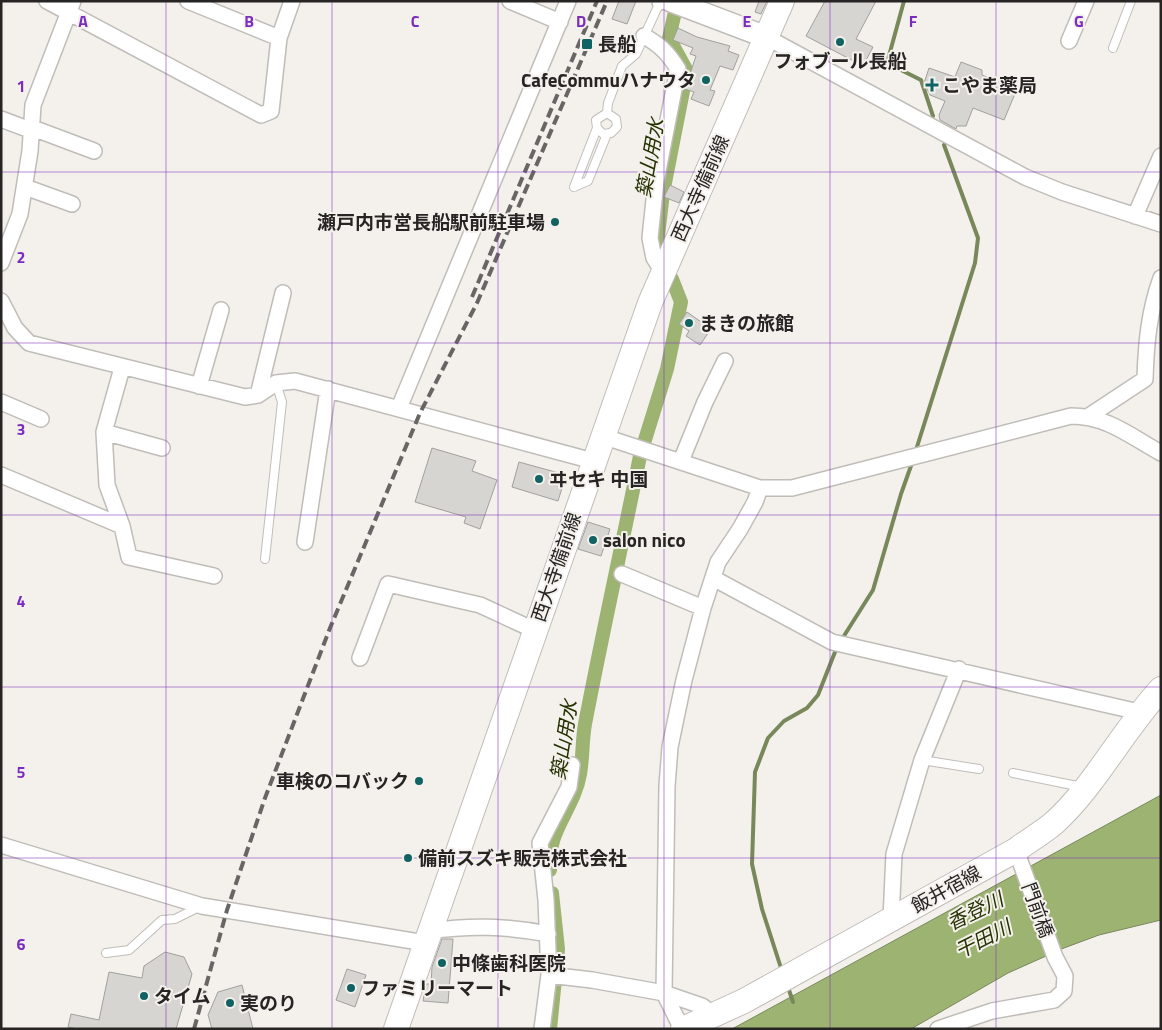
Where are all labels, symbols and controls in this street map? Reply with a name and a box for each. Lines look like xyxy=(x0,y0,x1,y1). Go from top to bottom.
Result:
text: A xyxy=(78,9,88,33)
text: B xyxy=(244,9,254,33)
text: C xyxy=(411,9,420,33)
text: D xyxy=(576,9,586,33)
text: E xyxy=(743,9,752,33)
text: F xyxy=(909,9,918,33)
text: G xyxy=(1074,9,1084,33)
place label: 長船 xyxy=(598,29,637,58)
marker: フォブール長船 xyxy=(834,36,846,48)
marker: 長船 xyxy=(580,37,594,51)
place label: フォブール長船 xyxy=(773,46,907,75)
place label: CafeCommuハナウタ xyxy=(521,65,696,94)
place label: こやま薬局 xyxy=(942,70,1037,99)
text: 1 xyxy=(17,74,25,98)
marker: CafeCommuハナウタ xyxy=(700,74,712,86)
marker: こやま薬局 xyxy=(926,79,938,91)
water label: 築山用水 xyxy=(627,114,672,200)
street label: 西大寺備前線 xyxy=(663,130,736,246)
place label: 瀬戸内市営長船駅前駐車場 xyxy=(317,207,545,236)
marker: 瀬戸内市営長船駅前駐車場 xyxy=(549,216,561,228)
text: 2 xyxy=(17,245,25,269)
place label: まきの旅館 xyxy=(699,308,794,337)
marker: まきの旅館 xyxy=(683,317,695,329)
text: 3 xyxy=(17,417,25,441)
place label: ヰセキ 中国 xyxy=(549,464,648,493)
marker: ヰセキ 中国 xyxy=(533,473,545,485)
street label: 西大寺備前線 xyxy=(523,508,588,625)
place label: salon nico xyxy=(603,525,686,554)
marker: salon nico xyxy=(587,534,599,546)
text: 4 xyxy=(17,589,26,613)
water label: 築山用水 xyxy=(542,696,585,782)
text: 5 xyxy=(17,760,26,784)
place label: 車検のコバック xyxy=(276,766,409,795)
marker: 車検のコバック xyxy=(413,775,425,787)
place label: 備前スズキ販売株式会社 xyxy=(418,843,627,872)
marker: 備前スズキ販売株式会社 xyxy=(402,852,414,864)
street label: 飯井宿線 xyxy=(905,857,986,920)
street label: 門前橋 xyxy=(1015,878,1062,942)
water label: 香登川 xyxy=(941,883,1010,938)
water label: 干田川 xyxy=(949,910,1018,966)
text: 6 xyxy=(17,932,26,956)
place label: 中條歯科医院 xyxy=(452,948,566,977)
marker: 中條歯科医院 xyxy=(436,957,448,969)
place label: ファミリーマート xyxy=(361,973,513,1002)
place label: タイム xyxy=(154,981,211,1010)
marker: ファミリーマート xyxy=(345,982,357,994)
place label: 実のり xyxy=(240,988,297,1017)
marker: タイム xyxy=(138,990,150,1002)
marker: 実のり xyxy=(224,997,236,1009)

